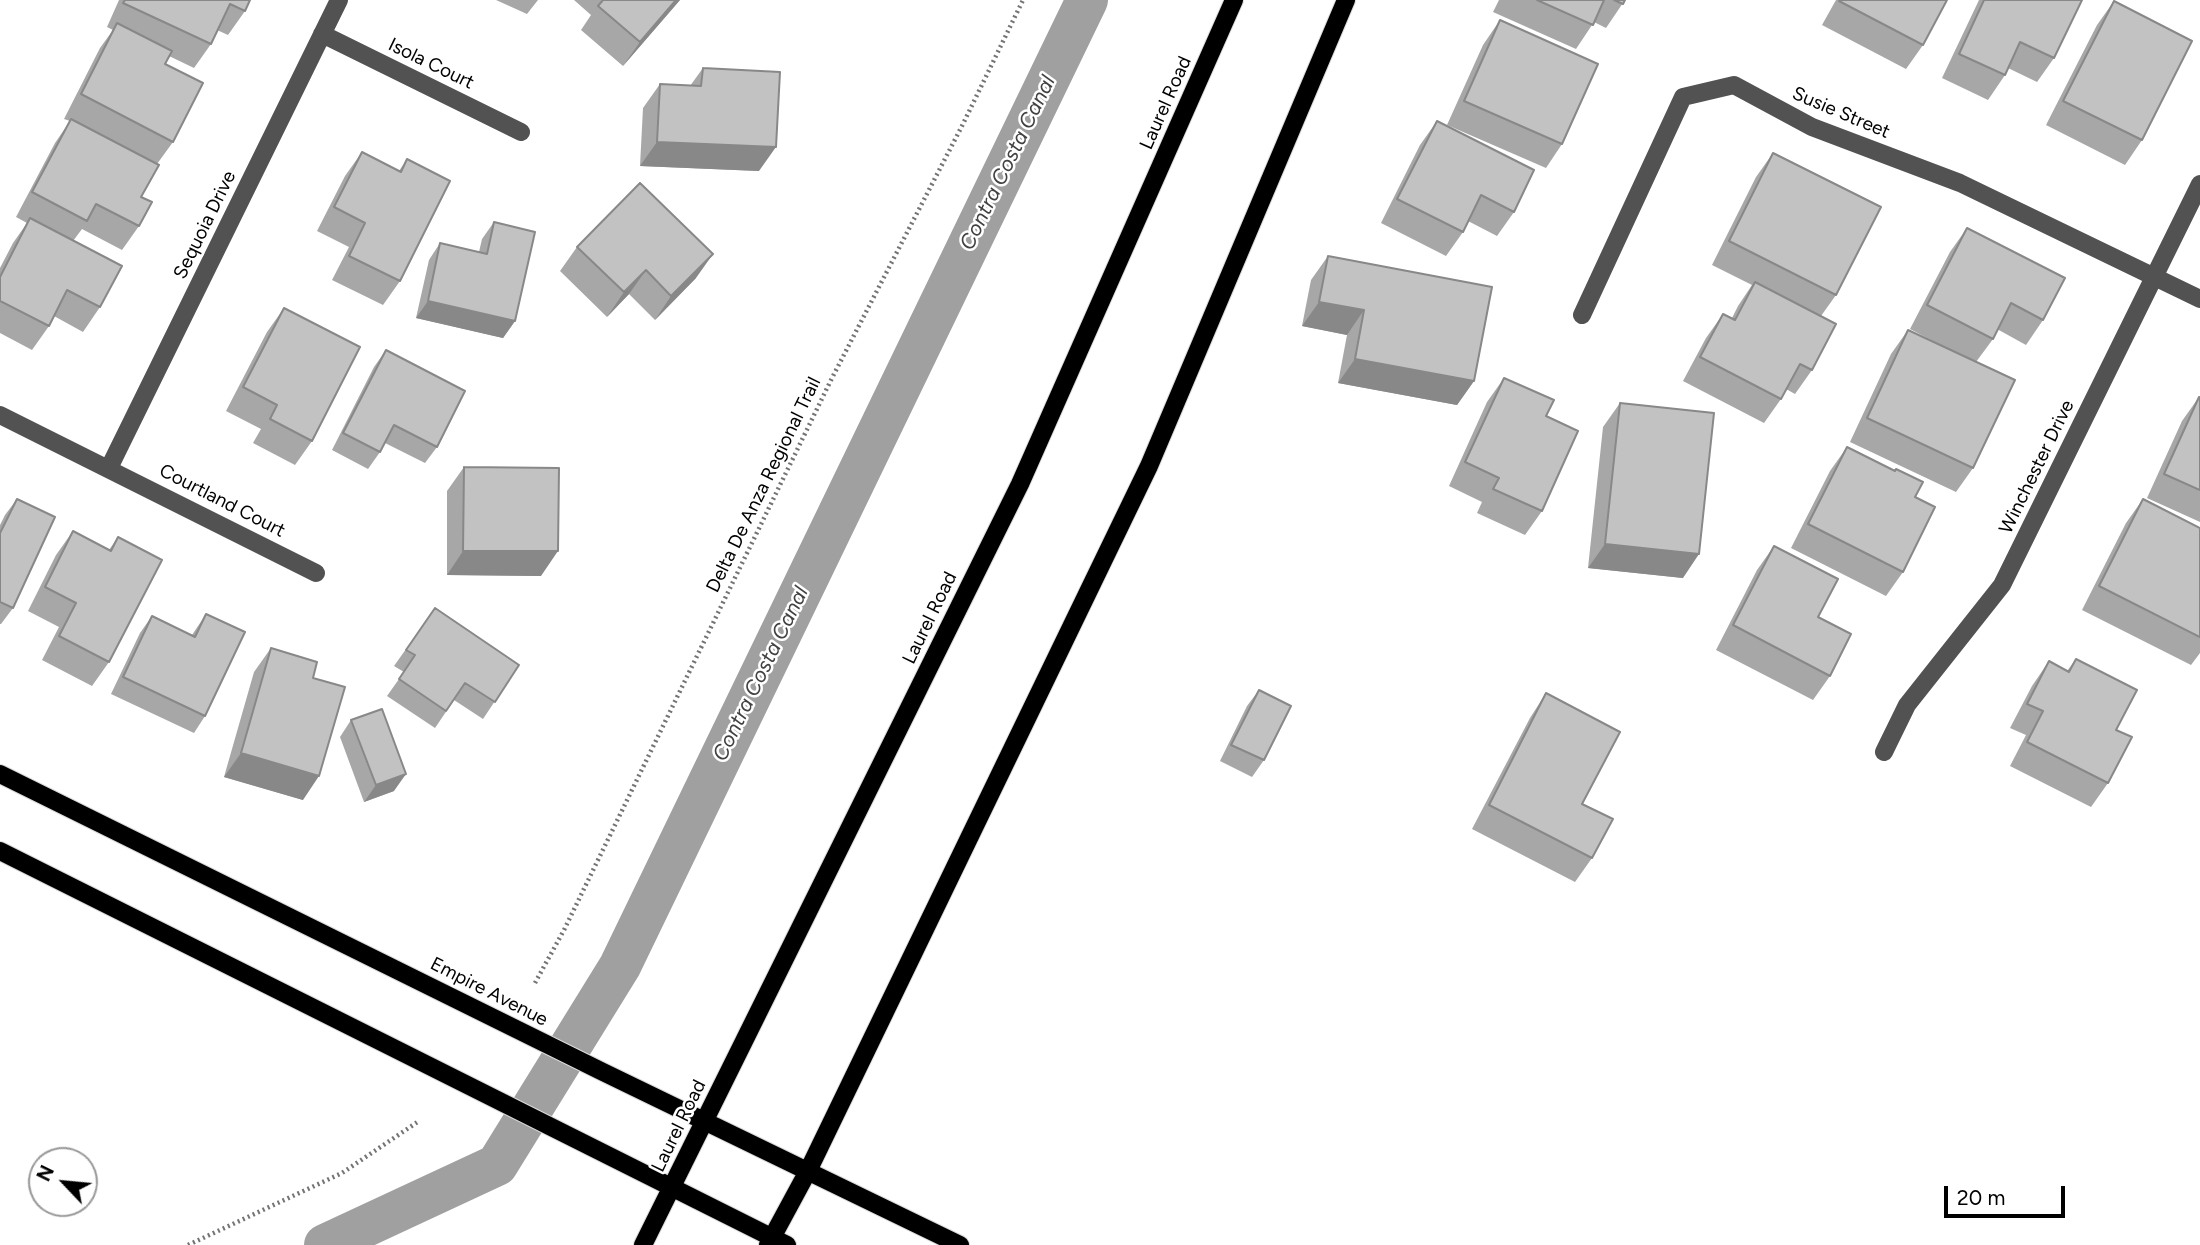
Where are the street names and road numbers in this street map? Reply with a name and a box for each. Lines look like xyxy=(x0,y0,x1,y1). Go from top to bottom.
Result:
street label: Isola Court xyxy=(384,33,478,95)
street label: Laurel Road xyxy=(1135,53,1197,153)
street label: Susie Street xyxy=(1789,82,1893,144)
street label: Sequoia Drive xyxy=(169,167,241,283)
street label: Delta De Anza Regional Trail xyxy=(702,374,826,596)
street label: Winchester Drive xyxy=(1995,396,2079,538)
street label: Courtland Court xyxy=(155,459,289,543)
street label: Laurel Road xyxy=(898,568,962,668)
street label: Empire Avenue xyxy=(426,953,552,1031)
street label: Laurel Road xyxy=(647,1076,711,1176)

